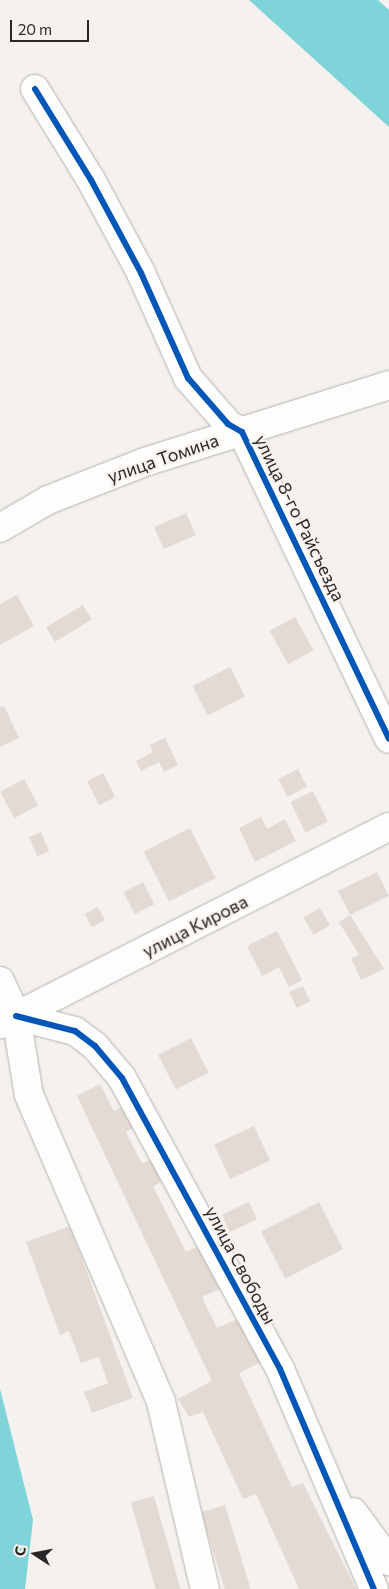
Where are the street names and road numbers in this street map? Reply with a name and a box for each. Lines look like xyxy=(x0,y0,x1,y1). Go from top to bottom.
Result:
street label: улица Томина xyxy=(105,429,221,487)
street label: улица 8-го Райсъезда xyxy=(250,431,350,605)
street label: улица Кирова xyxy=(139,890,251,962)
street label: улица Свободы xyxy=(201,1202,281,1328)

